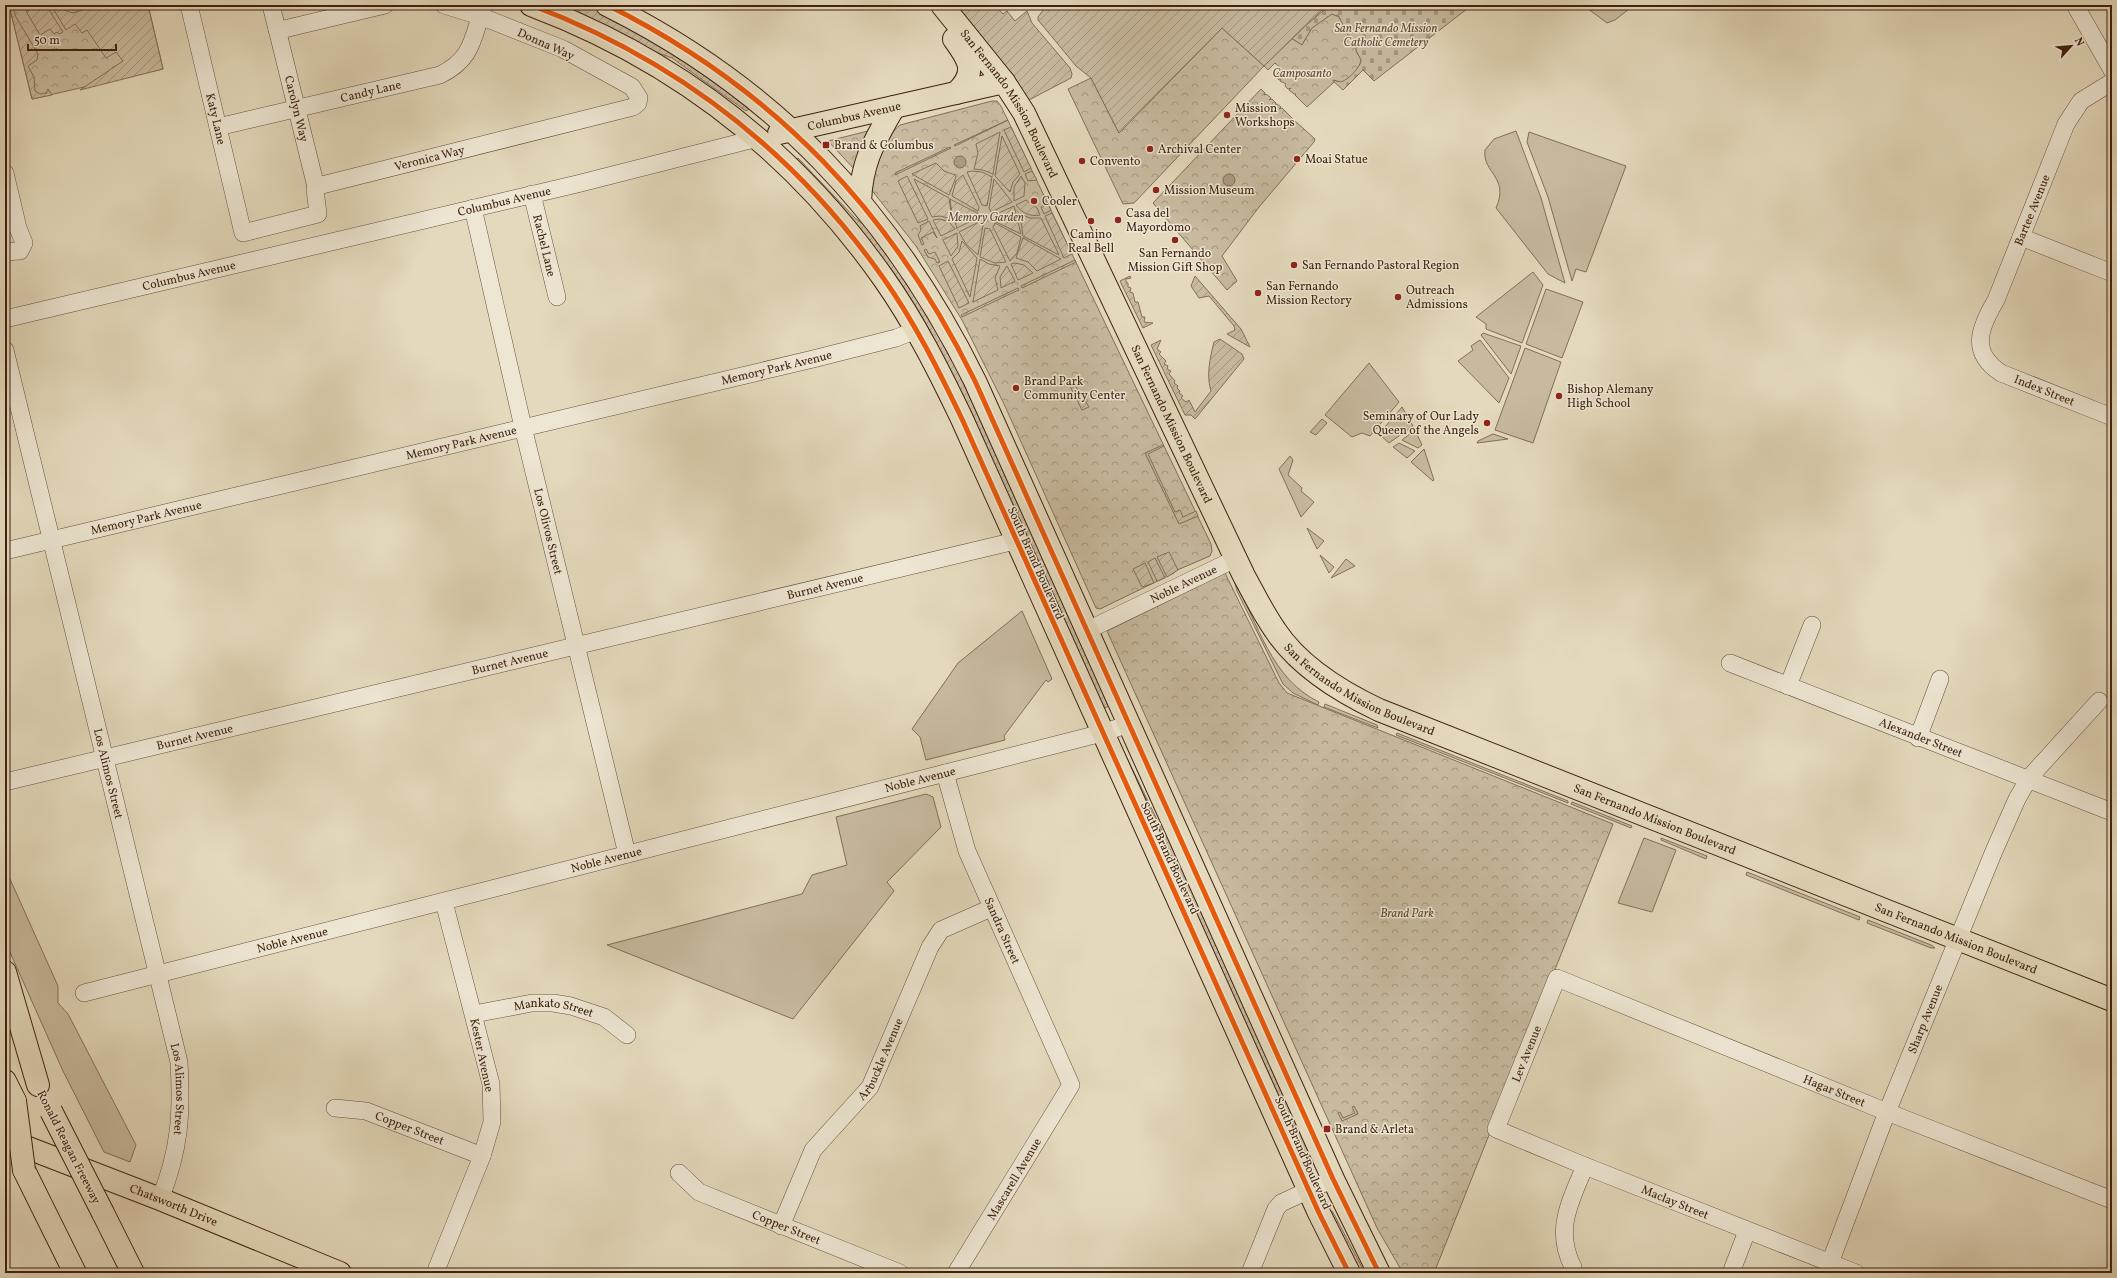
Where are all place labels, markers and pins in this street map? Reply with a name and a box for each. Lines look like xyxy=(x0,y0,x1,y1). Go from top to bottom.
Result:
place label: Mission Workshops xyxy=(1235,101,1295,131)
marker: Mission Workshops xyxy=(1222,110,1232,120)
place label: Brand & Columbus xyxy=(834,138,934,154)
marker: Brand & Columbus xyxy=(821,140,831,150)
place label: Archival Center xyxy=(1158,142,1241,158)
marker: Archival Center xyxy=(1145,144,1155,154)
place label: Moai Statue xyxy=(1305,152,1368,168)
place label: Convento xyxy=(1090,154,1140,170)
marker: Moai Statue xyxy=(1292,154,1302,164)
marker: Convento xyxy=(1077,156,1087,166)
place label: Mission Museum xyxy=(1164,183,1255,199)
marker: Mission Museum xyxy=(1151,185,1161,195)
place label: Cooler xyxy=(1042,194,1077,210)
marker: Cooler xyxy=(1029,196,1039,206)
place label: Casa del Mayordomo xyxy=(1126,206,1191,236)
marker: Casa del Mayordomo xyxy=(1113,215,1123,225)
marker: Camino Real Bell xyxy=(1086,216,1096,226)
place label: Camino Real Bell xyxy=(1068,227,1114,257)
marker: San Fernando Mission Gift Shop xyxy=(1170,235,1180,245)
place label: San Fernando Mission Gift Shop xyxy=(1128,246,1222,276)
place label: San Fernando Pastoral Region xyxy=(1302,258,1459,274)
marker: San Fernando Pastoral Region xyxy=(1289,260,1299,270)
place label: San Fernando Mission Rectory xyxy=(1266,279,1352,309)
place label: Outreach Admissions xyxy=(1406,283,1468,313)
marker: San Fernando Mission Rectory xyxy=(1253,288,1263,298)
marker: Outreach Admissions xyxy=(1393,292,1403,302)
place label: Brand Park Community Center xyxy=(1024,374,1125,404)
place label: Bishop Alemany High School xyxy=(1567,382,1654,412)
marker: Brand Park Community Center xyxy=(1011,383,1021,393)
marker: Bishop Alemany High School xyxy=(1554,391,1564,401)
place label: Seminary of Our Lady Queen of the Angels xyxy=(1363,409,1479,439)
marker: Seminary of Our Lady Queen of the Angels xyxy=(1482,418,1492,428)
place label: Brand & Arleta xyxy=(1335,1122,1414,1138)
marker: Brand & Arleta xyxy=(1322,1124,1332,1134)

